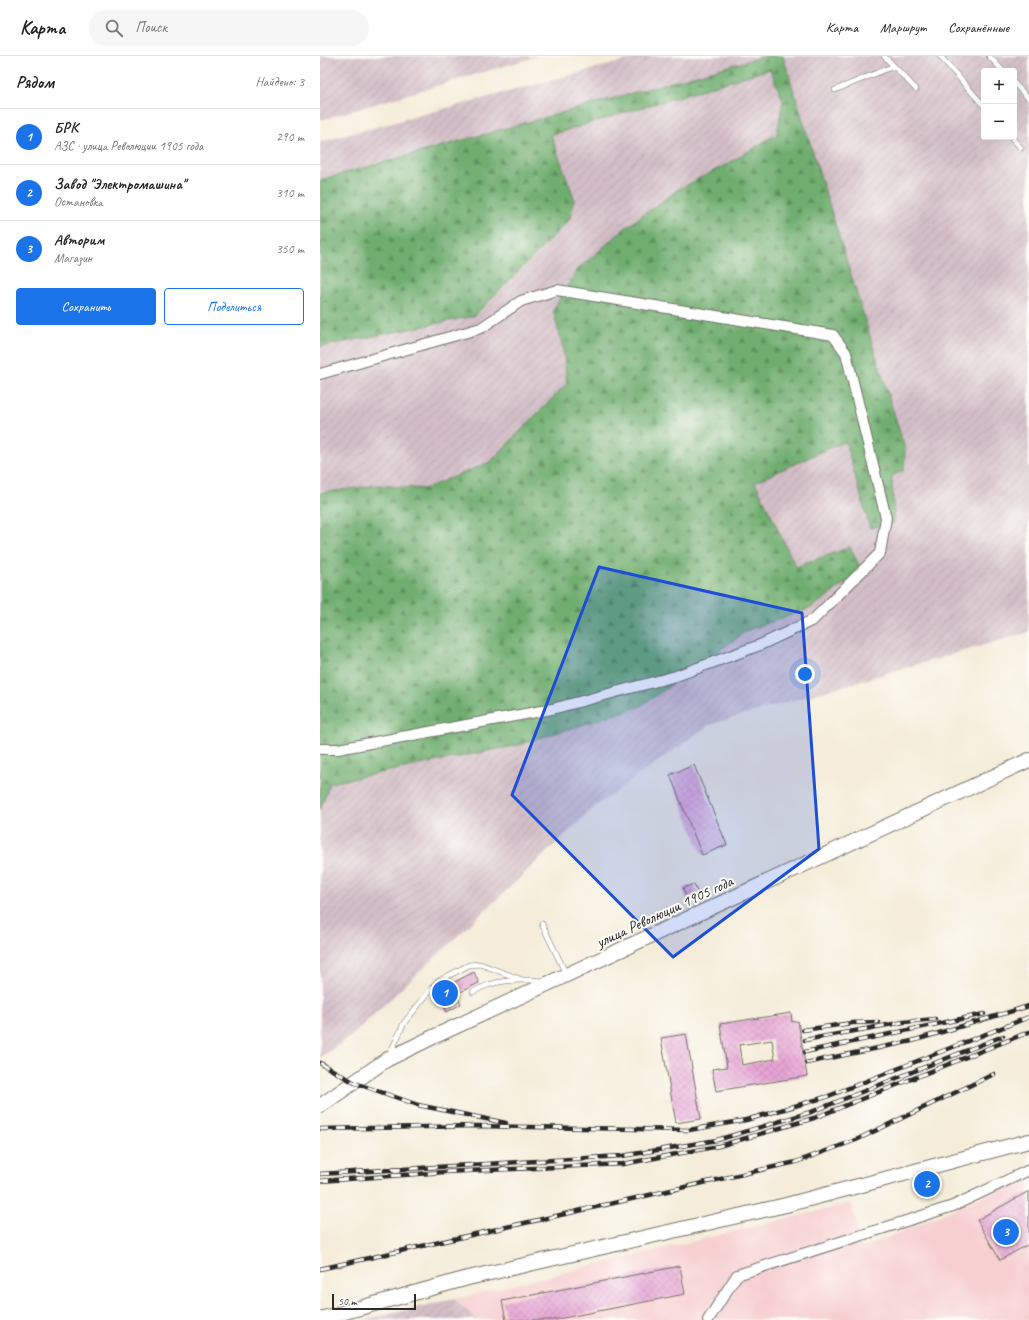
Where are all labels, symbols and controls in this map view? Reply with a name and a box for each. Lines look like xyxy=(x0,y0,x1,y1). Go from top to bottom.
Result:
search box xyxy=(89,10,369,46)
text: Карта xyxy=(20,16,65,40)
icon: search xyxy=(103,17,125,39)
text: Поиск xyxy=(135,18,167,37)
text: Карта xyxy=(826,19,858,36)
text: Маршрут xyxy=(880,19,926,36)
text: Сохранённые xyxy=(948,19,1009,36)
map controls xyxy=(981,68,1017,140)
button: + xyxy=(981,68,1017,104)
text: Рядом xyxy=(16,72,54,93)
text: Найдено: 3 xyxy=(256,74,304,90)
button: − xyxy=(981,104,1017,140)
text: БРК xyxy=(54,119,78,138)
text: 1 xyxy=(26,129,32,145)
text: 290 m xyxy=(276,129,304,145)
text: АЗС · улица Революции 1905 года xyxy=(54,138,203,154)
text: Завод "Электромашина" xyxy=(54,175,185,194)
text: 2 xyxy=(26,185,32,201)
text: 310 m xyxy=(276,185,304,201)
text: Остановка xyxy=(54,194,103,210)
text: Авторим xyxy=(54,231,104,250)
text: 3 xyxy=(26,241,32,257)
text: 350 m xyxy=(276,241,304,257)
text: Магазин xyxy=(54,250,92,266)
button: Сохранить xyxy=(16,288,156,325)
button: Поделиться xyxy=(164,288,304,325)
your location xyxy=(795,664,815,684)
street label: улица Революции 1905 года xyxy=(592,871,737,953)
pin: 1 xyxy=(432,978,458,1008)
pin: 2 xyxy=(914,1169,940,1199)
pin: 3 xyxy=(993,1217,1019,1247)
scale bar xyxy=(332,1292,416,1311)
text: 50 m xyxy=(338,1294,357,1308)

